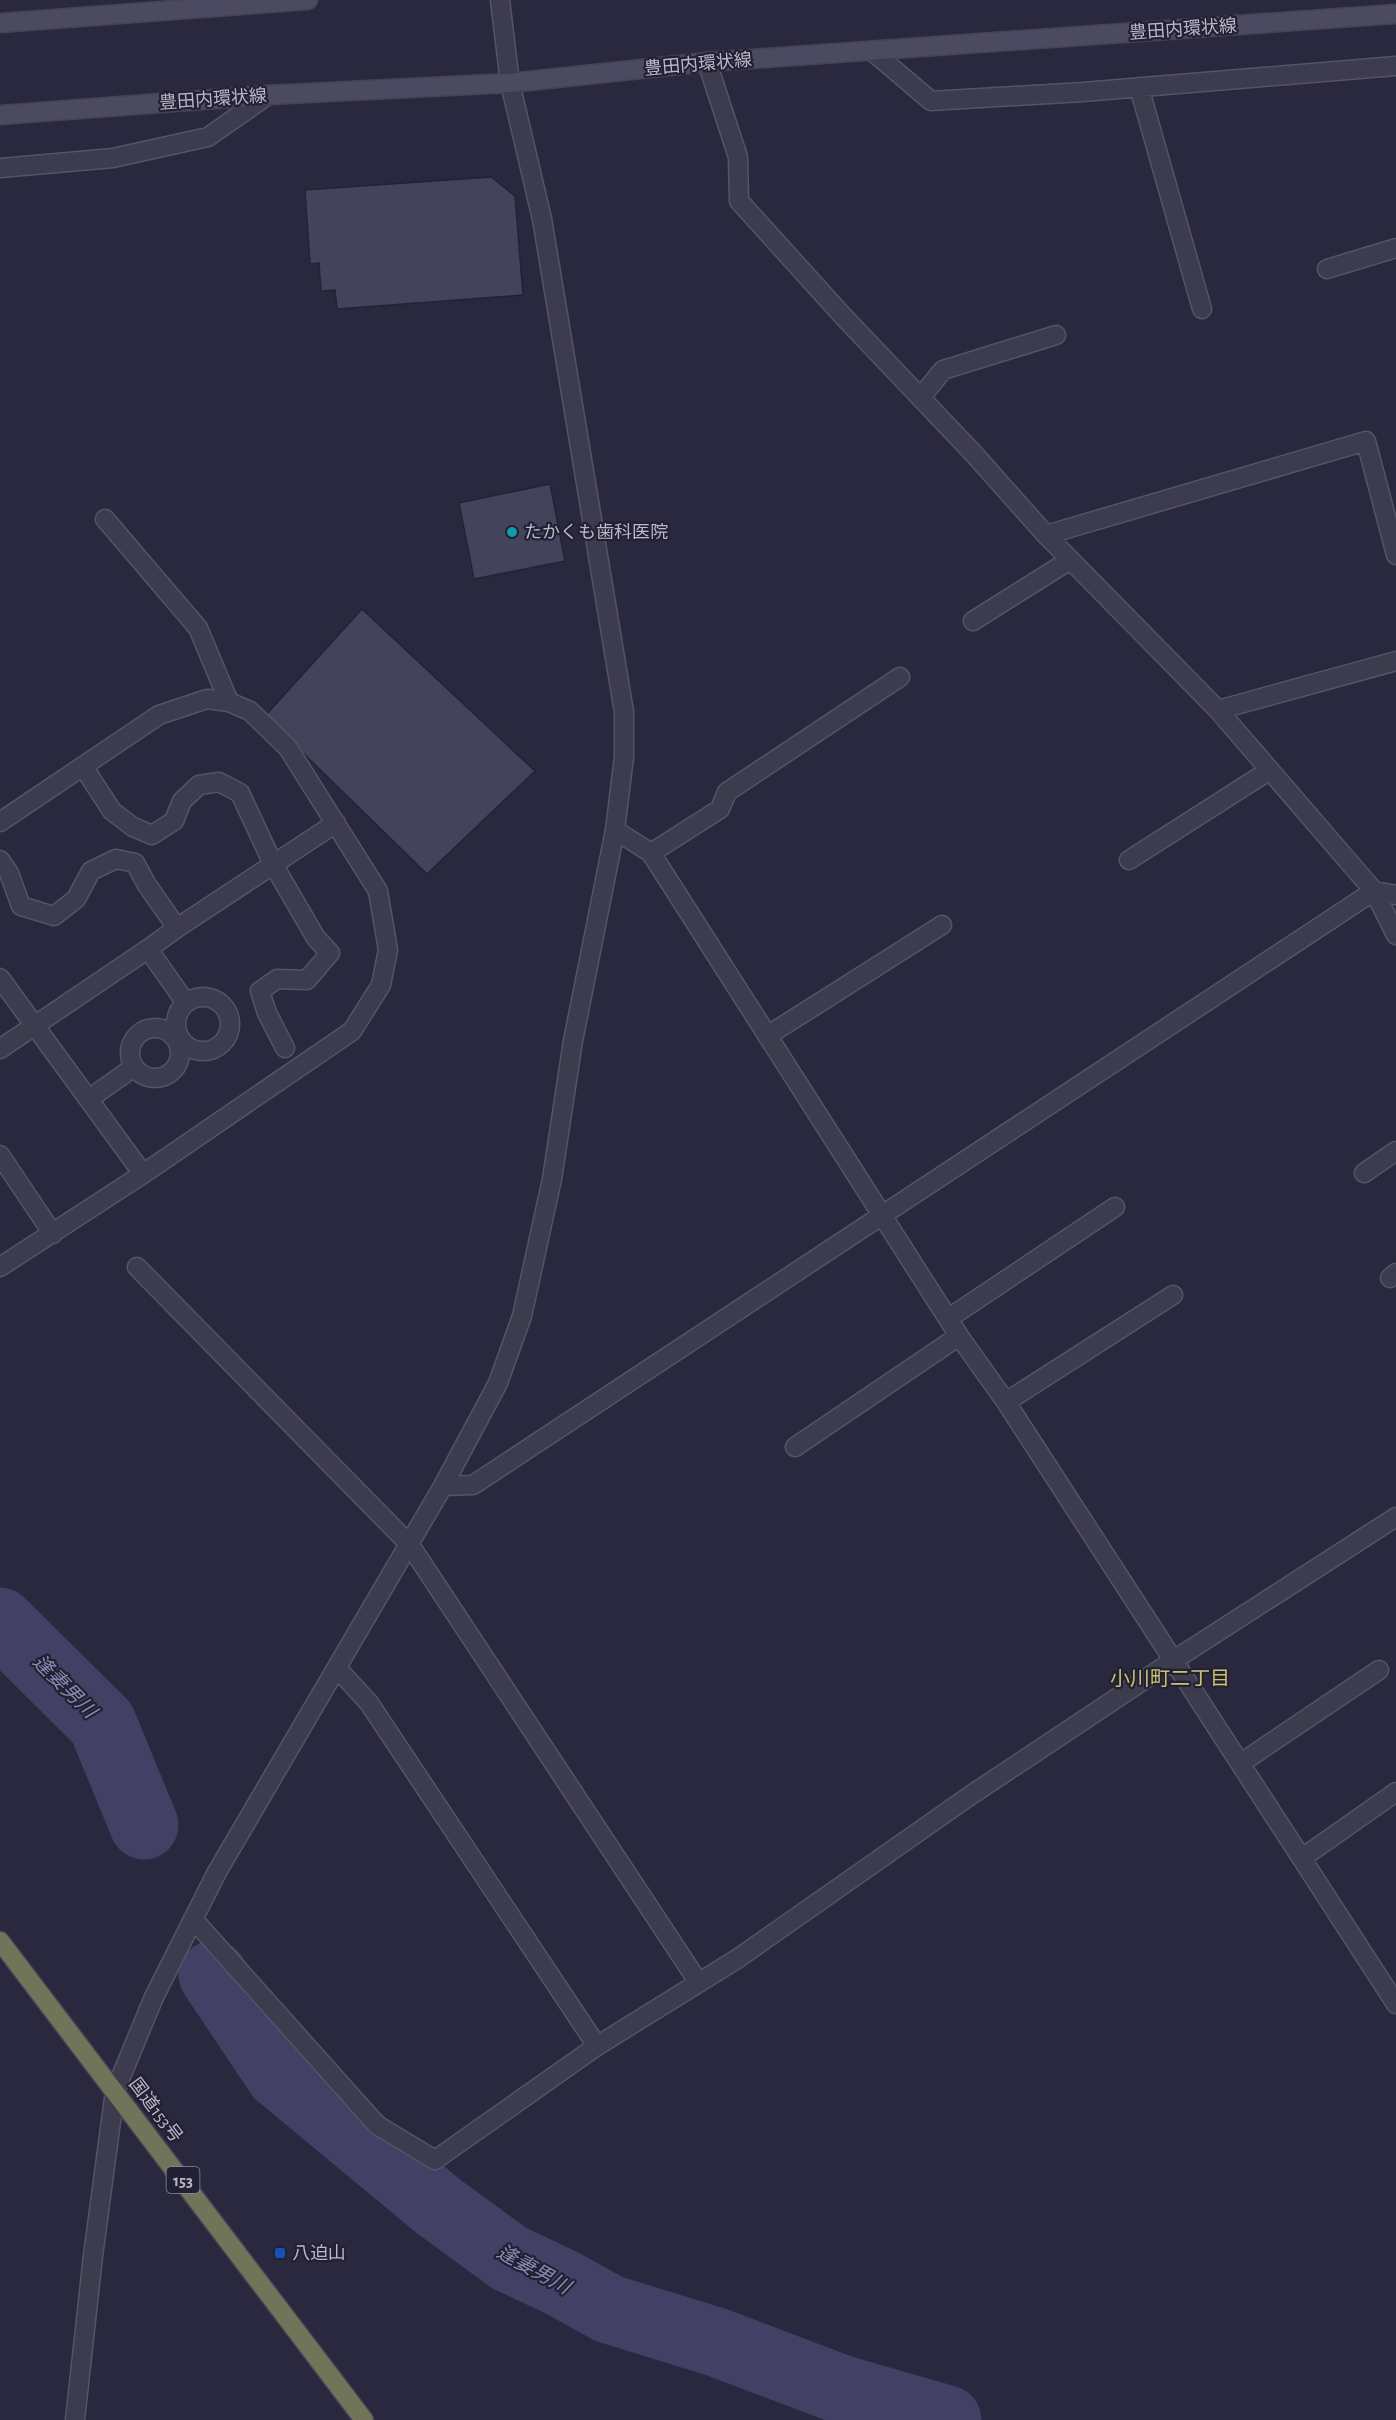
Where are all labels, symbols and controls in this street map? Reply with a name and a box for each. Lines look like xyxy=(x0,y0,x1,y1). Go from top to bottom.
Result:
street label: 豊田内環状線 xyxy=(1128,15,1238,43)
street label: 豊田内環状線 xyxy=(643,49,753,79)
street label: 豊田内環状線 xyxy=(158,85,268,113)
place label: たかくも歯科医院 xyxy=(524,523,668,542)
marker: たかくも歯科医院 xyxy=(505,525,519,539)
water label: 逢妻男川 xyxy=(29,1651,102,1723)
district label: 小川町二丁目 xyxy=(1110,1668,1230,1689)
street label: 国道153号 xyxy=(125,2074,187,2146)
road number: 153 xyxy=(166,2167,200,2193)
water label: 逢妻男川 xyxy=(494,2241,576,2299)
place label: 八迫山 xyxy=(292,2244,346,2263)
marker: 八迫山 xyxy=(273,2246,287,2260)

